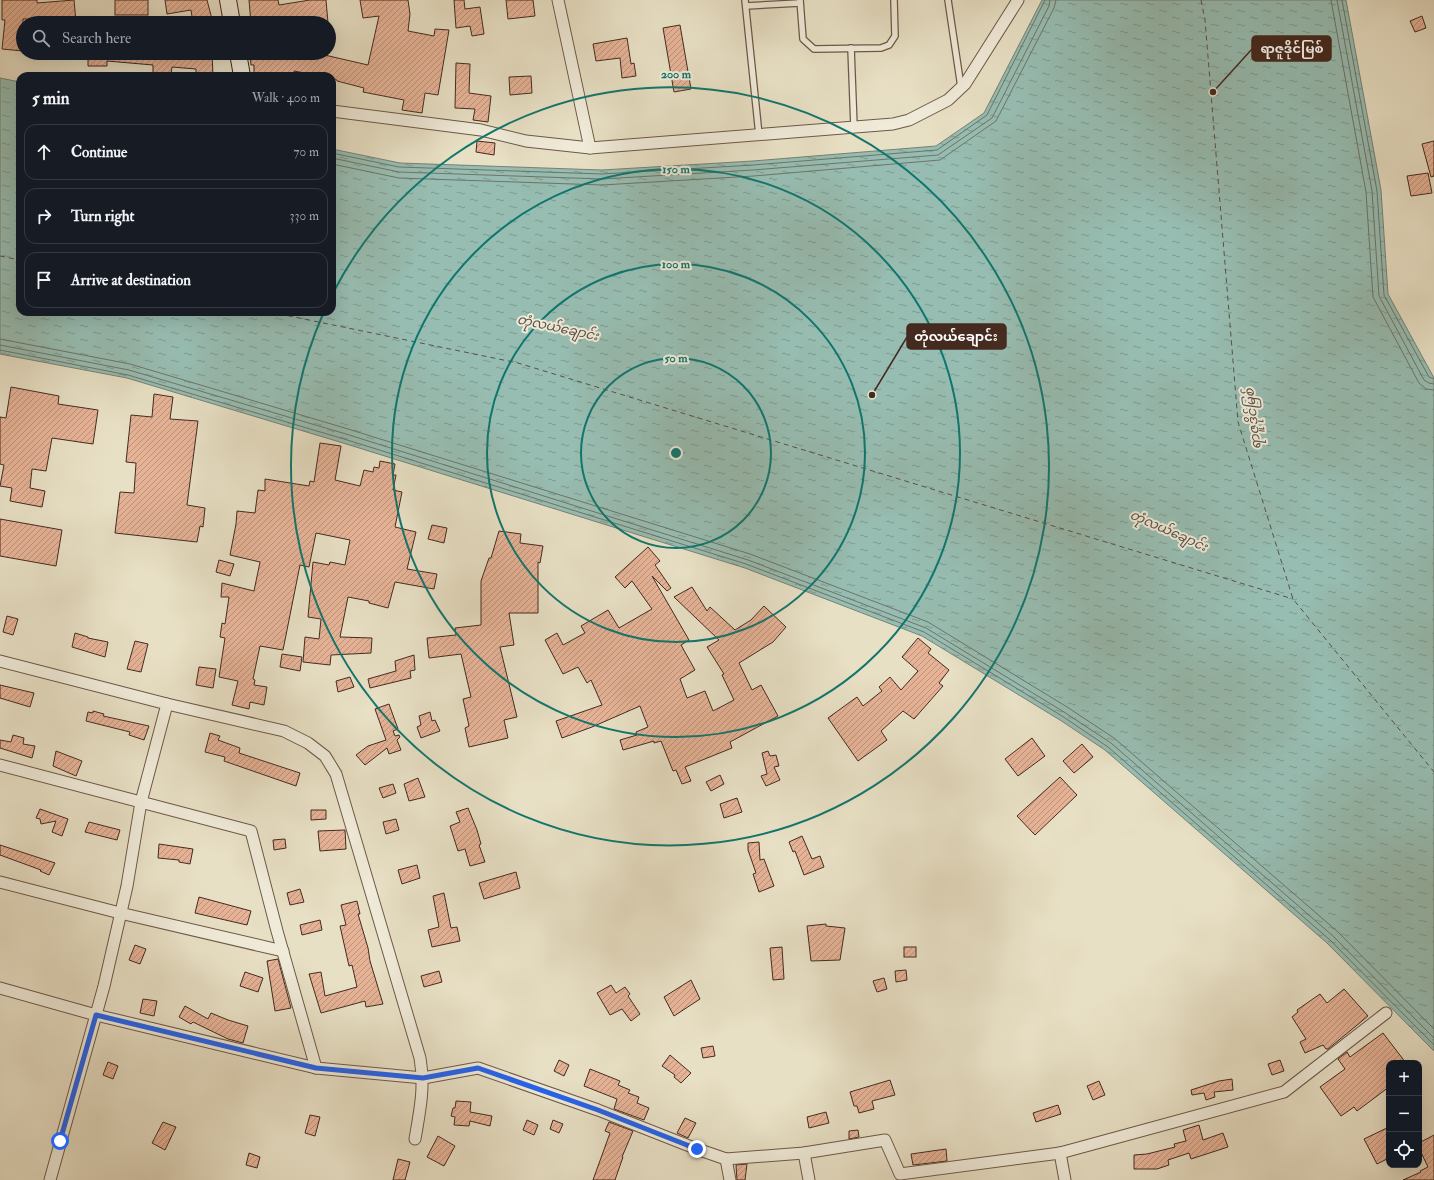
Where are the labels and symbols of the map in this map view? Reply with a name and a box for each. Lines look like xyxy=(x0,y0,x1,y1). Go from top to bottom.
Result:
callout: ရာဇူဒိုင်မြစ် xyxy=(1252,36,1331,61)
text: ရာဇူဒိုင်မြစ် xyxy=(1260,39,1324,60)
text: 200 m xyxy=(661,67,692,82)
text: 150 m xyxy=(662,162,690,177)
text: 100 m xyxy=(662,257,691,272)
water label: တုံလယ်ချောင်း xyxy=(515,310,602,348)
callout: တုံလယ်ချောင်း xyxy=(907,324,1006,349)
text: တုံလယ်ချောင်း xyxy=(914,327,998,348)
text: 50 m xyxy=(664,351,688,366)
water label: ရာဇူဒိုင်မြစ် xyxy=(1239,386,1268,450)
centre of rings xyxy=(669,446,683,460)
water label: တုံလယ်ချောင်း xyxy=(1126,505,1212,558)
route start xyxy=(51,1132,69,1150)
route end xyxy=(688,1140,706,1158)

